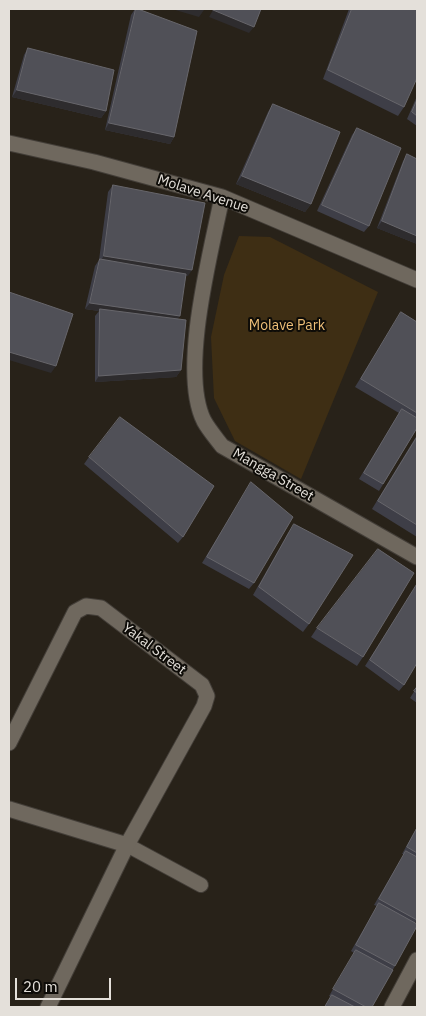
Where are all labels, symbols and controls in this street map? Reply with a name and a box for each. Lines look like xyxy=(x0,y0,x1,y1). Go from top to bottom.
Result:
street label: Molave Avenue xyxy=(155,171,251,217)
park label: Molave Park xyxy=(249,318,325,334)
street label: Mangga Street xyxy=(230,445,316,505)
street label: Yakal Street xyxy=(119,620,189,678)
scale bar xyxy=(18,968,114,1000)
text: 20 m xyxy=(23,977,58,996)

